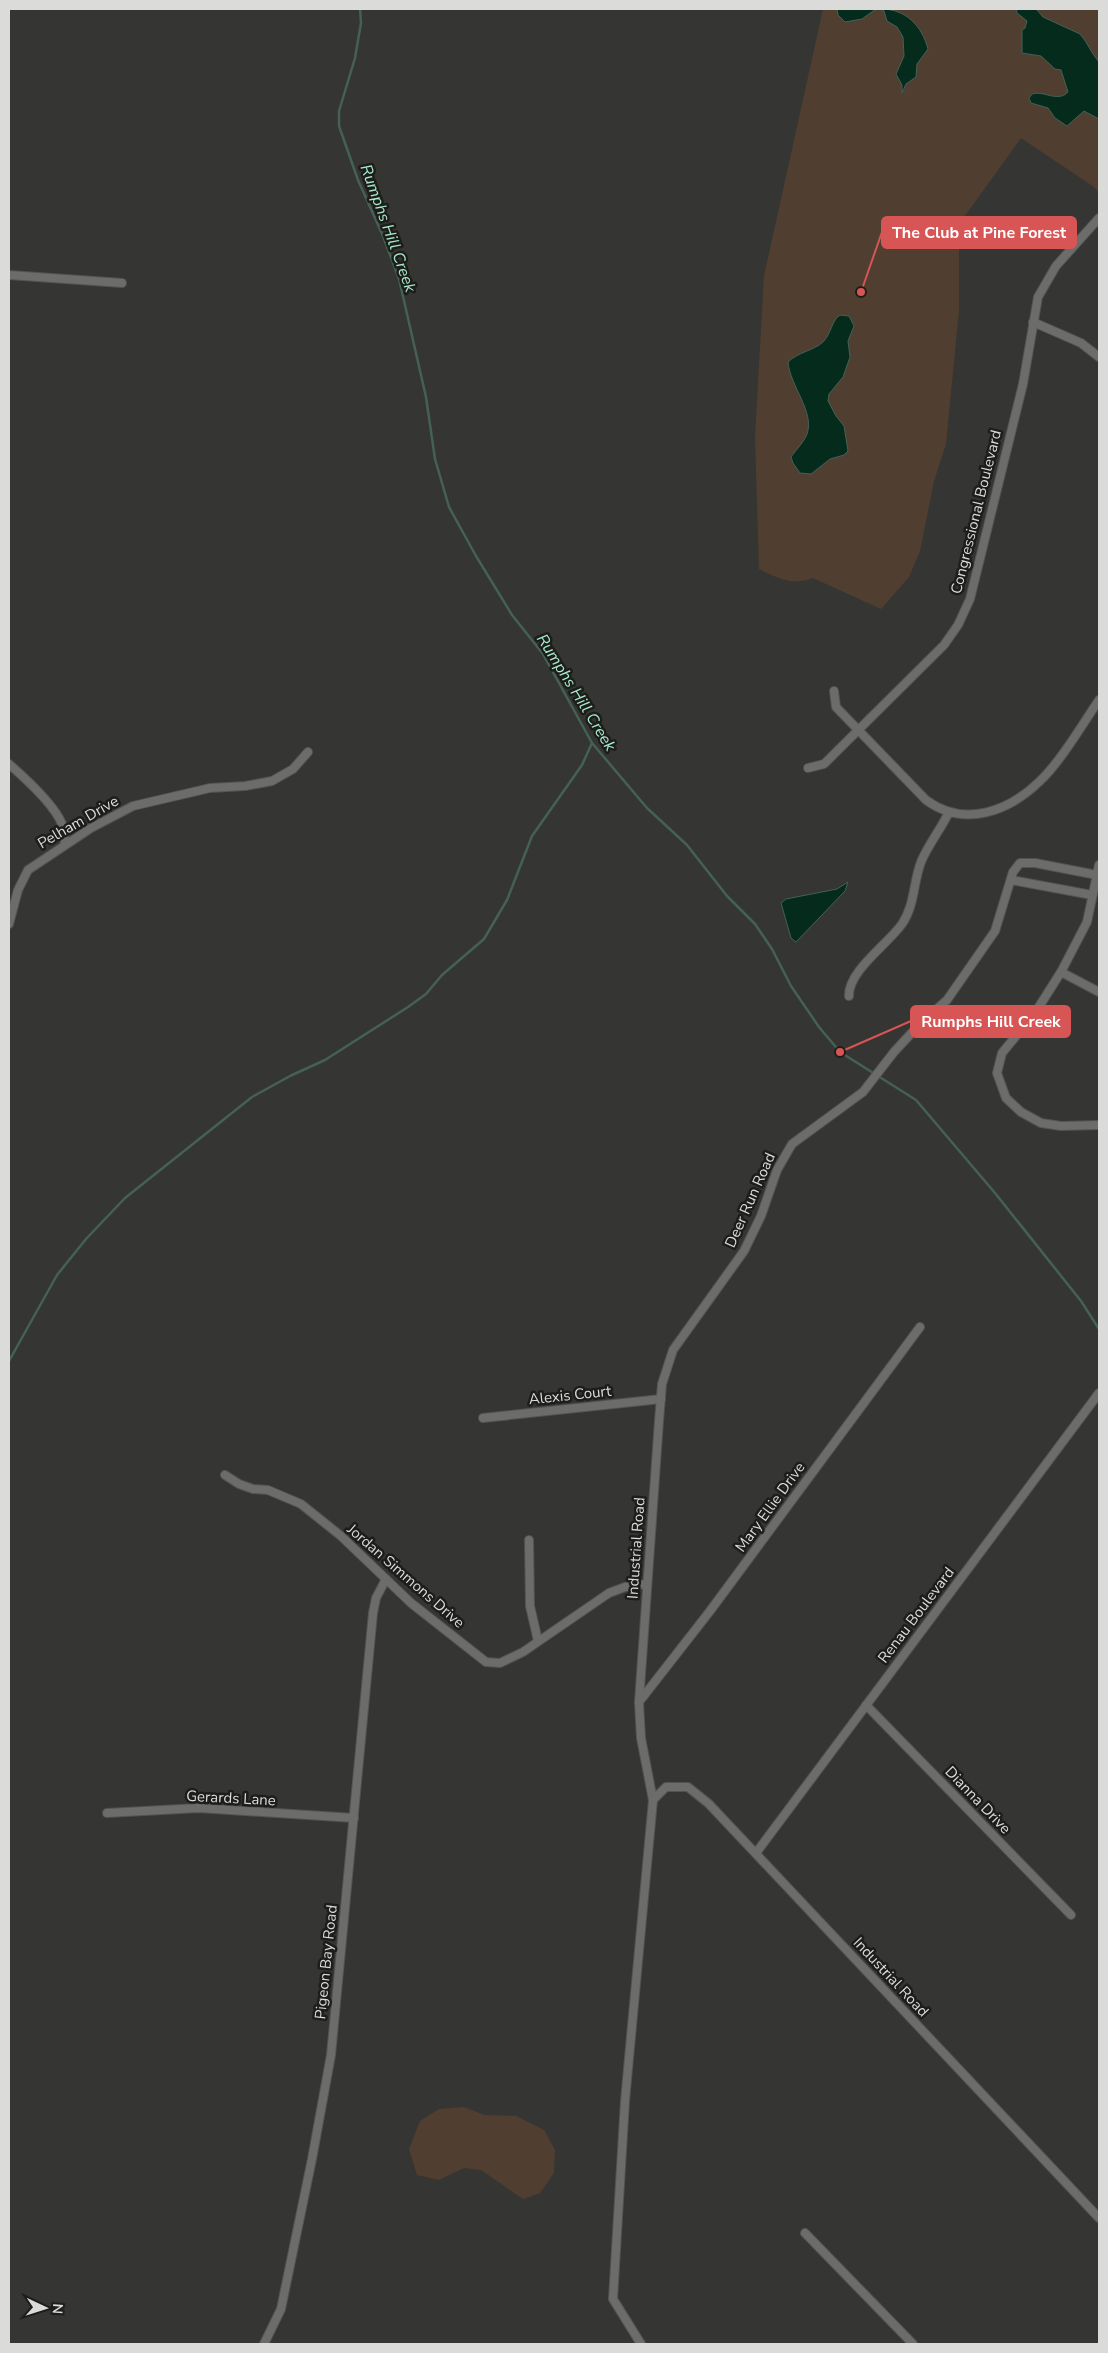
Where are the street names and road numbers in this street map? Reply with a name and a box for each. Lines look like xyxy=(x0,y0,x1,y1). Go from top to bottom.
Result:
street label: Congressional Boulevard xyxy=(946,428,1006,596)
street label: Pelham Drive xyxy=(34,791,122,853)
street label: Deer Run Road xyxy=(720,1149,780,1251)
street label: Alexis Court xyxy=(528,1381,613,1409)
street label: Mary Ellie Drive xyxy=(731,1458,809,1556)
street label: Industrial Road xyxy=(622,1496,650,1600)
street label: Jordan Simmons Drive xyxy=(342,1519,469,1633)
street label: Renau Boulevard xyxy=(873,1563,959,1667)
street label: Dianna Drive xyxy=(941,1762,1015,1838)
street label: Gerards Lane xyxy=(186,1786,276,1810)
street label: Pigeon Bay Road xyxy=(310,1904,342,2020)
street label: Industrial Road xyxy=(849,1933,933,2021)

